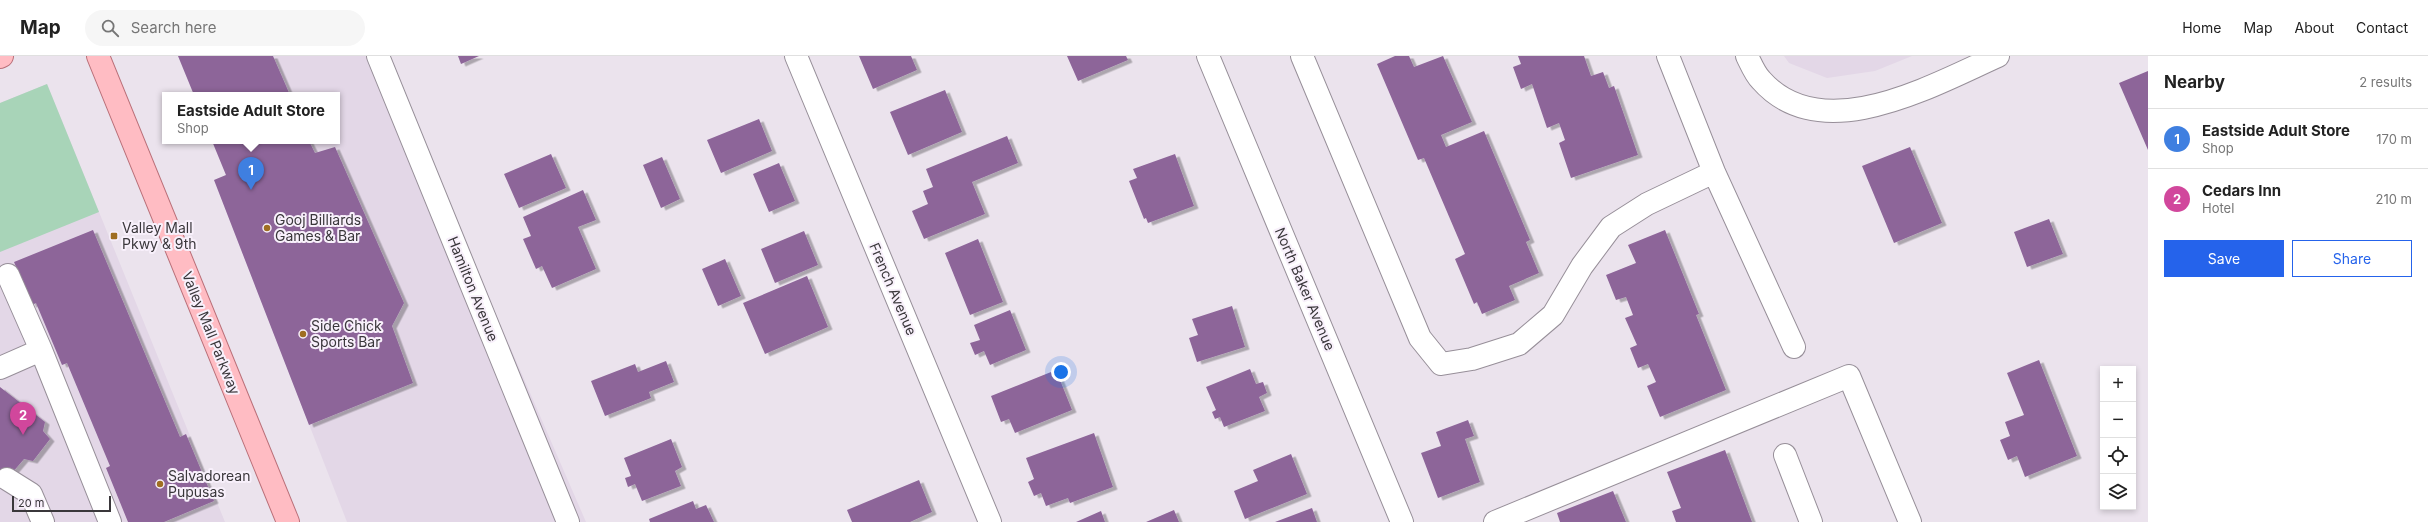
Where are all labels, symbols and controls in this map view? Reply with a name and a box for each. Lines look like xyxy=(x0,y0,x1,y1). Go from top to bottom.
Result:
search box xyxy=(85,10,365,46)
text: Map xyxy=(20,16,61,39)
icon: search xyxy=(99,17,121,39)
text: Search here xyxy=(131,18,216,37)
text: Home xyxy=(2182,19,2221,36)
text: Map xyxy=(2243,19,2273,36)
text: About xyxy=(2295,19,2334,36)
text: Contact xyxy=(2356,19,2408,36)
text: Nearby xyxy=(2164,72,2225,92)
text: 2 results xyxy=(2359,74,2412,90)
popup xyxy=(162,92,340,144)
text: Eastside Adult Store xyxy=(177,101,325,120)
text: Shop xyxy=(177,120,209,136)
text: Eastside Adult Store xyxy=(2202,121,2350,140)
text: 1 xyxy=(2174,131,2180,147)
text: 170 m xyxy=(2376,131,2412,147)
text: Shop xyxy=(2202,140,2234,156)
pin: 1 xyxy=(238,157,264,190)
text: Cedars Inn xyxy=(2202,181,2281,200)
text: 2 xyxy=(2173,191,2181,207)
text: 210 m xyxy=(2376,191,2412,207)
text: Hotel xyxy=(2202,200,2234,216)
place label: Gooj Billiards Games & Bar xyxy=(275,211,361,244)
place label: Valley Mall Pkwy & 9th xyxy=(122,219,197,252)
marker: Gooj Billiards Games & Bar xyxy=(262,223,272,233)
street label: North Baker Avenue xyxy=(1272,225,1339,353)
marker: Valley Mall Pkwy & 9th xyxy=(109,231,119,241)
street label: Hamilton Avenue xyxy=(445,234,502,344)
street label: French Avenue xyxy=(866,240,921,338)
button: Save xyxy=(2164,240,2284,277)
button: Share xyxy=(2292,240,2412,277)
street label: Valley Mall Parkway xyxy=(179,269,244,397)
place label: Side Chick Sports Bar xyxy=(311,317,382,350)
marker: Side Chick Sports Bar xyxy=(298,329,308,339)
your location xyxy=(1051,362,1071,382)
map controls xyxy=(2100,366,2136,510)
button: + xyxy=(2100,366,2136,402)
pin: 2 xyxy=(10,402,36,435)
button: − xyxy=(2100,402,2136,438)
button: locate xyxy=(2100,438,2136,474)
place label: Salvadorean Pupusas xyxy=(168,467,250,500)
button: layers xyxy=(2100,474,2136,510)
marker: Salvadorean Pupusas xyxy=(155,479,165,489)
scale bar xyxy=(12,494,111,513)
text: 20 m xyxy=(18,496,44,510)

